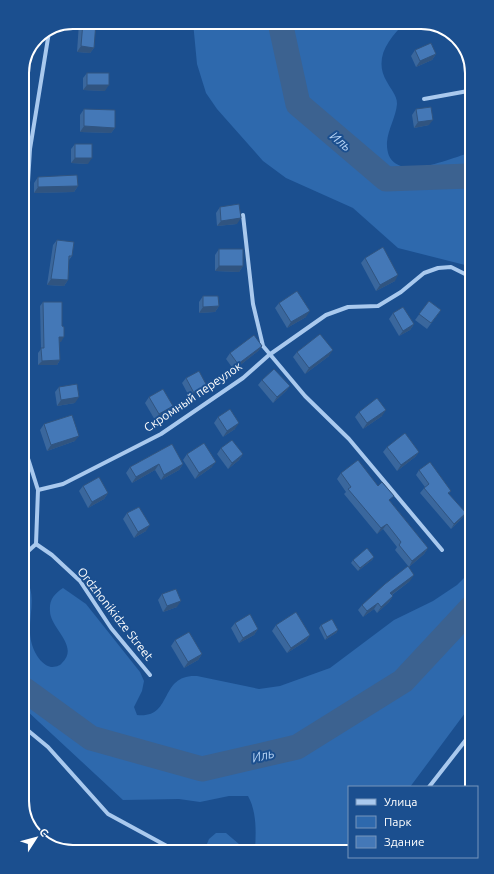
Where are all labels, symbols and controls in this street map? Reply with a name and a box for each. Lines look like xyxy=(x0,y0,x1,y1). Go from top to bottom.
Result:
water label: Иль xyxy=(328,128,354,154)
street label: Скромный переулок xyxy=(141,359,244,434)
street label: Ordzhonikidze Street xyxy=(75,565,156,663)
water label: Иль xyxy=(250,746,276,764)
legend xyxy=(348,786,478,858)
text: Улица xyxy=(384,795,417,808)
text: Парк xyxy=(384,815,412,828)
north arrow xyxy=(16,818,56,858)
text: С xyxy=(37,826,51,838)
text: Здание xyxy=(384,835,425,848)

